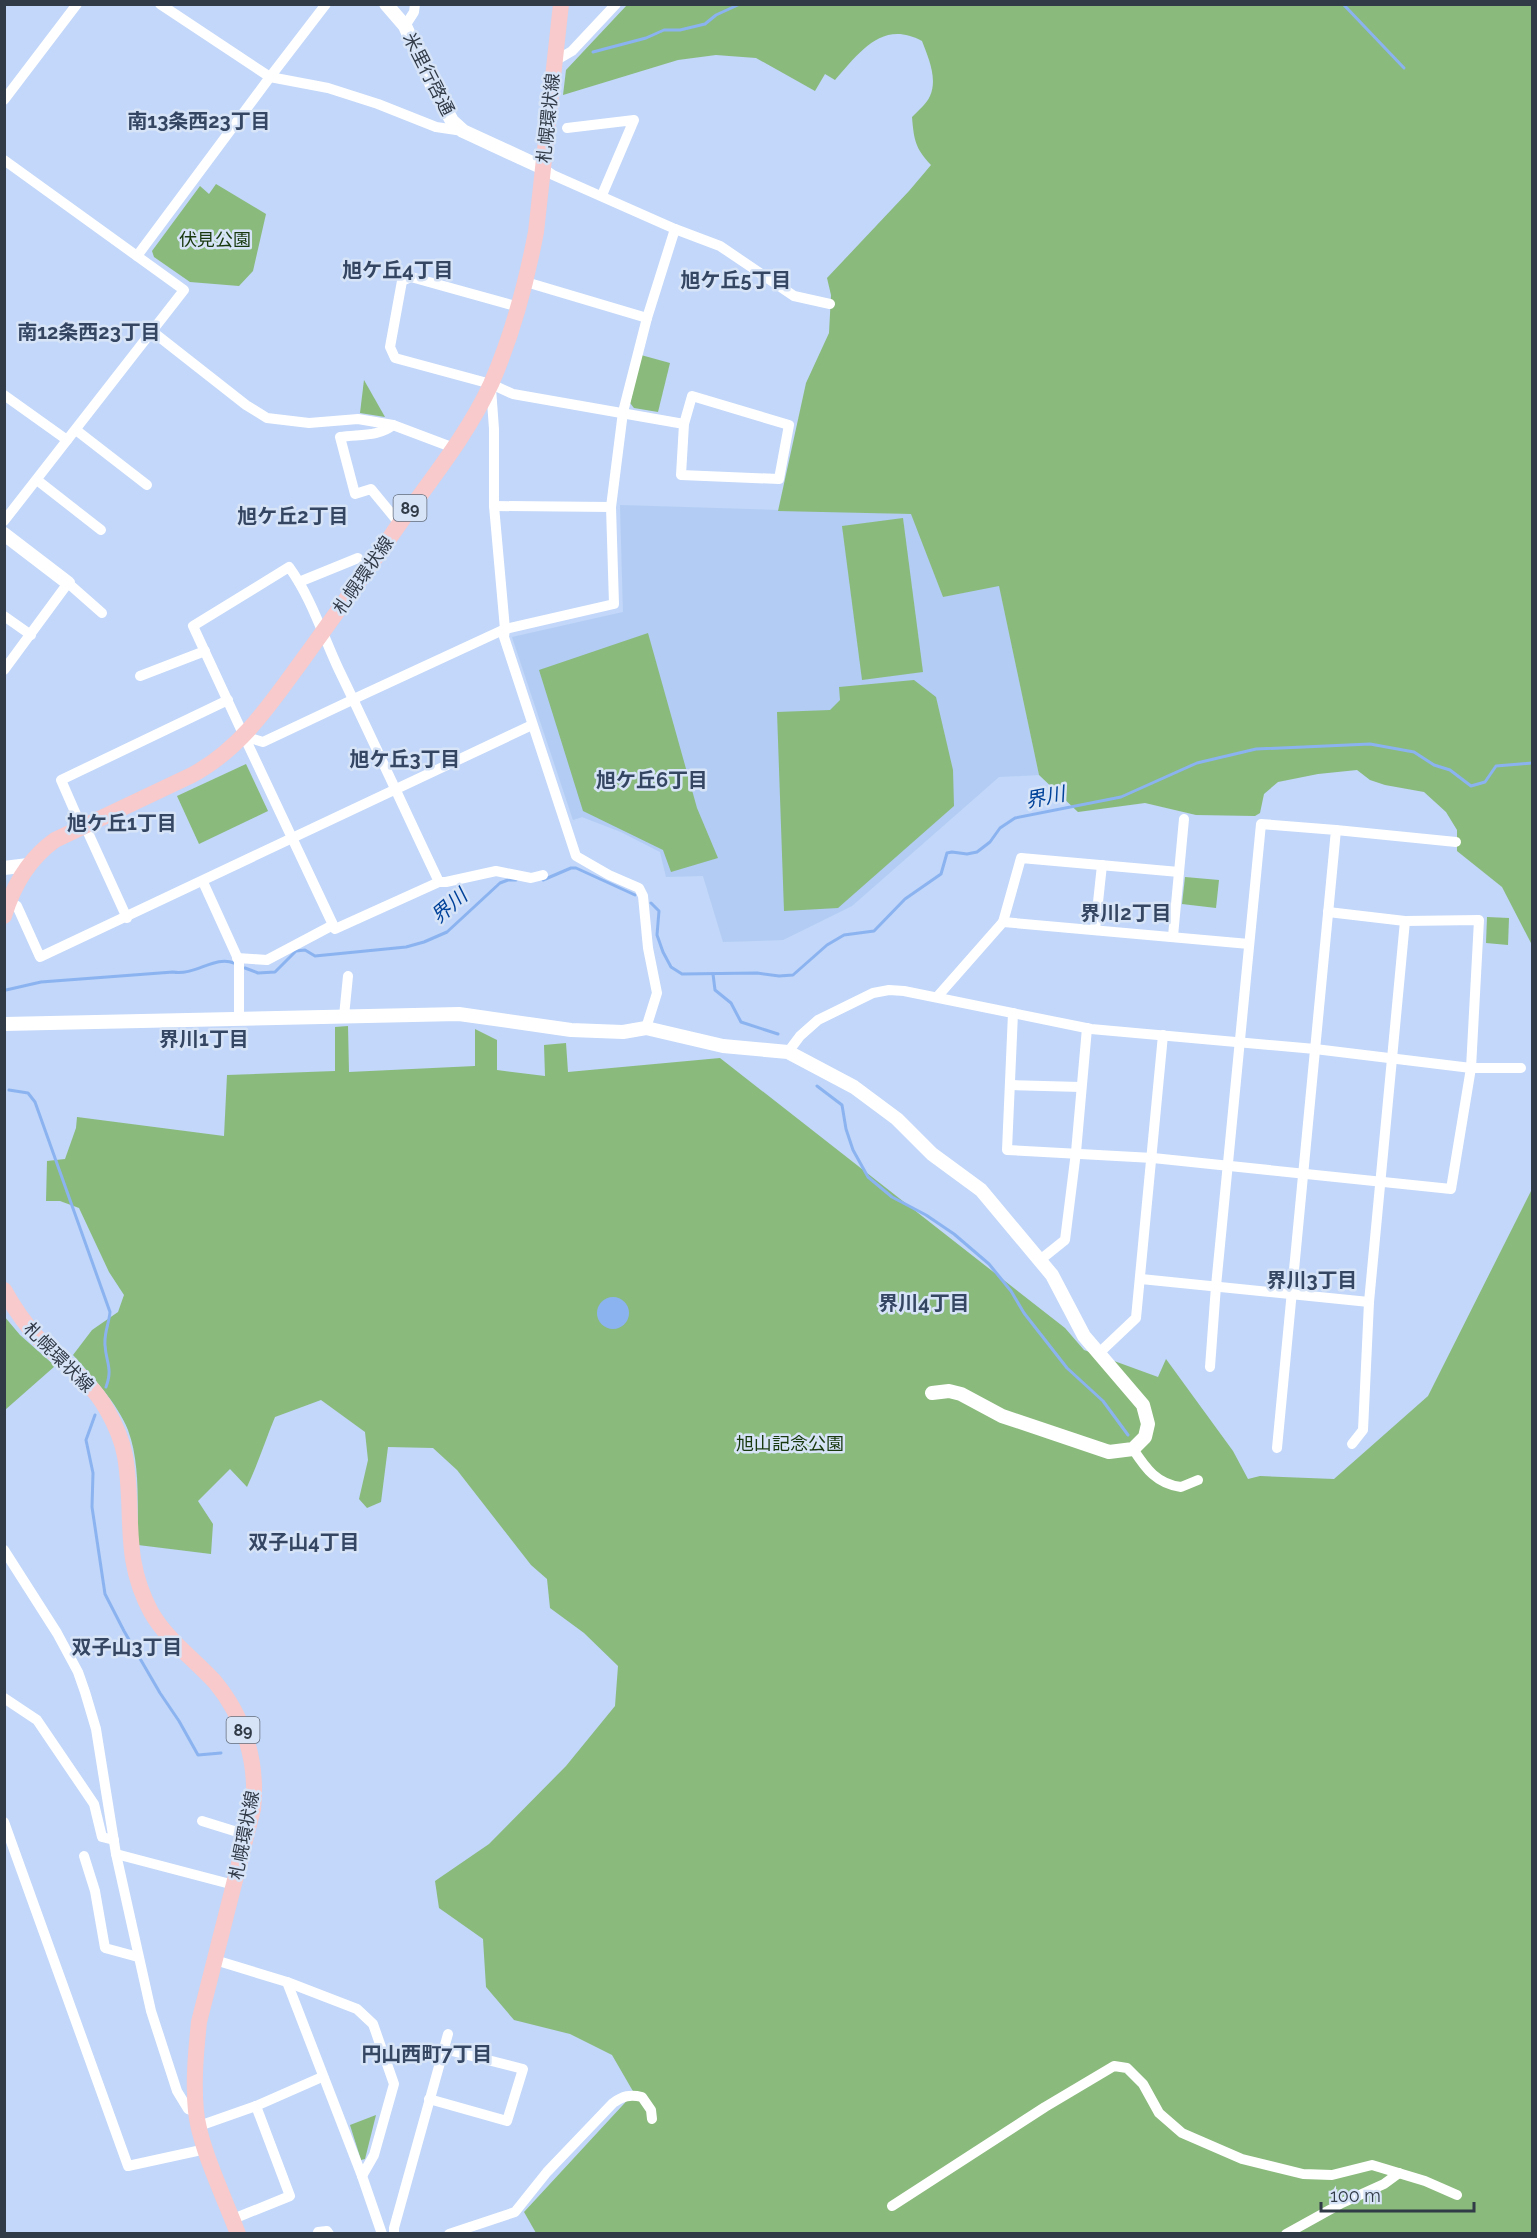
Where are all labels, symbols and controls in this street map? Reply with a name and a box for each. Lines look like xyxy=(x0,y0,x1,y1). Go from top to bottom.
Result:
street label: 米里行啓通 xyxy=(399,29,459,119)
street label: 札幌環状線 xyxy=(533,72,563,164)
district label: 南13条西23丁目 xyxy=(127,109,271,133)
park label: 伏見公園 xyxy=(179,229,251,250)
district label: 旭ケ丘4丁目 xyxy=(342,258,454,282)
district label: 旭ケ丘5丁目 xyxy=(680,268,792,292)
district label: 南12条西23丁目 xyxy=(17,320,161,344)
road number: 89 xyxy=(394,495,426,521)
district label: 旭ケ丘2丁目 xyxy=(237,504,349,528)
street label: 札幌環状線 xyxy=(329,532,397,618)
district label: 旭ケ丘3丁目 xyxy=(349,747,461,771)
district label: 旭ケ丘6丁目 xyxy=(596,768,708,792)
water label: 界川 xyxy=(1023,781,1069,813)
district label: 旭ケ丘1丁目 xyxy=(67,811,177,835)
water label: 界川 xyxy=(426,883,473,928)
district label: 界川2丁目 xyxy=(1080,901,1172,925)
district label: 界川1丁目 xyxy=(159,1027,249,1051)
district label: 界川3丁目 xyxy=(1266,1268,1358,1292)
district label: 界川4丁目 xyxy=(878,1291,970,1315)
street label: 札幌環状線 xyxy=(20,1318,98,1396)
park label: 旭山記念公園 xyxy=(736,1433,844,1454)
district label: 双子山4丁目 xyxy=(248,1530,360,1554)
district label: 双子山3丁目 xyxy=(71,1635,183,1659)
road number: 89 xyxy=(226,1717,260,1743)
street label: 札幌環状線 xyxy=(225,1789,263,1881)
district label: 円山西町7丁目 xyxy=(361,2042,493,2066)
scale bar xyxy=(1321,2175,1474,2213)
text: 100 m xyxy=(1330,2185,1381,2206)

